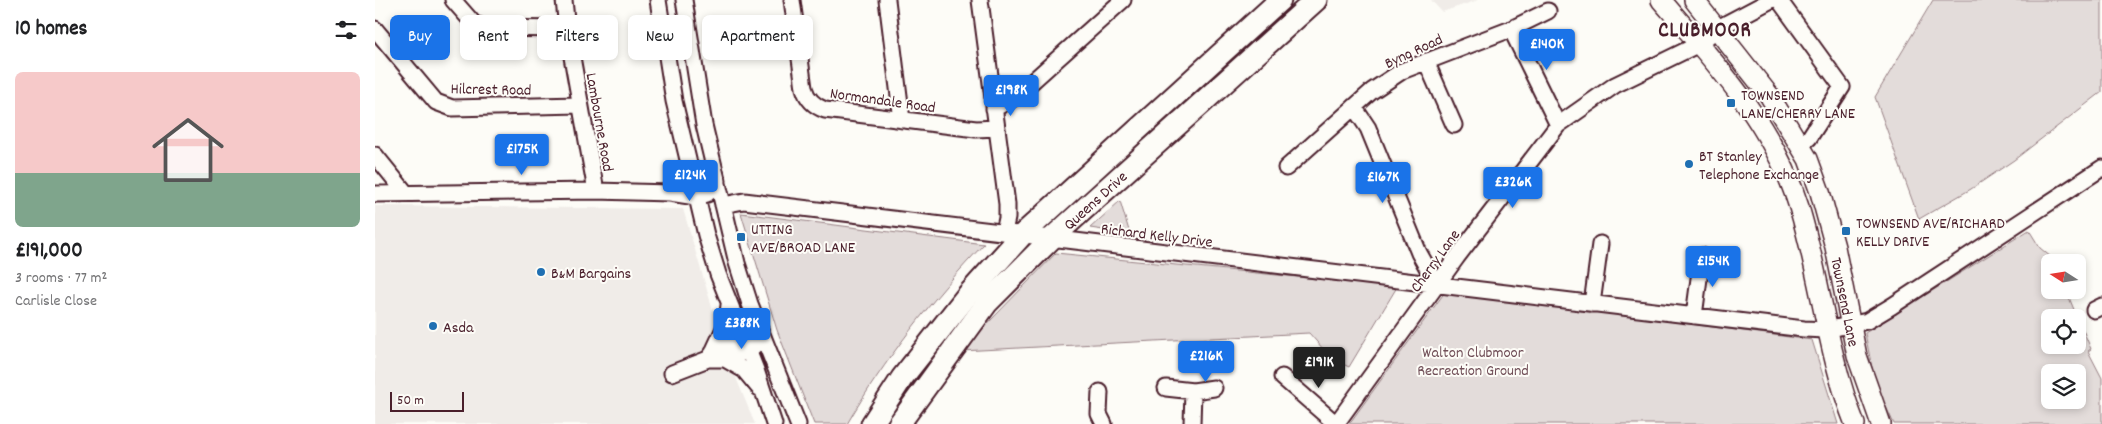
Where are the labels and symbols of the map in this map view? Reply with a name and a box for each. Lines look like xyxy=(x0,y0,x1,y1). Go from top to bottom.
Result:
district label: CLUBMOOR xyxy=(1658,17,1752,47)
pin: £140K xyxy=(1512,28,1582,71)
street label: Byng Road xyxy=(1381,29,1447,76)
street label: Lambourne Road xyxy=(579,71,619,174)
pin: £198K xyxy=(976,74,1046,117)
street label: Hilcrest Road xyxy=(450,78,531,103)
street label: Normandale Road xyxy=(828,83,937,120)
place label: TOWNSEND LANE/CHERRY LANE xyxy=(1741,85,1856,126)
marker: TOWNSEND LANE/CHERRY LANE xyxy=(1725,97,1737,109)
pin: £175K xyxy=(487,134,557,176)
place label: BT Stanley Telephone Exchange xyxy=(1699,146,1819,187)
marker: BT Stanley Telephone Exchange xyxy=(1683,158,1695,170)
pin: £124K xyxy=(655,160,725,202)
pin: £167K xyxy=(1348,162,1418,204)
street label: Queens Drive xyxy=(1059,166,1133,236)
pin: £326K xyxy=(1478,166,1548,209)
place label: TOWNSEND AVE/RICHARD KELLY DRIVE xyxy=(1856,213,2005,254)
street label: Richard Kelly Drive xyxy=(1100,218,1214,255)
place label: UTTING AVE/BROAD LANE xyxy=(751,219,856,260)
street label: Cherry Lane xyxy=(1405,225,1467,298)
marker: TOWNSEND AVE/RICHARD KELLY DRIVE xyxy=(1840,225,1852,237)
marker: UTTING AVE/BROAD LANE xyxy=(735,231,747,243)
pin: £154K xyxy=(1678,246,1748,288)
north arrow xyxy=(2041,254,2086,299)
street label: Townsend Lane xyxy=(1823,256,1864,349)
place label: B&M Bargains xyxy=(551,263,632,286)
marker: B&M Bargains xyxy=(535,266,547,278)
pin: £388K xyxy=(707,308,777,350)
place label: Asda xyxy=(443,317,474,340)
marker: Asda xyxy=(427,320,439,332)
pin: £216K xyxy=(1171,340,1241,383)
park label: Walton Clubmoor Recreation Ground xyxy=(1417,342,1529,383)
pin: £191K xyxy=(1284,346,1354,389)
scale bar xyxy=(390,389,464,412)

